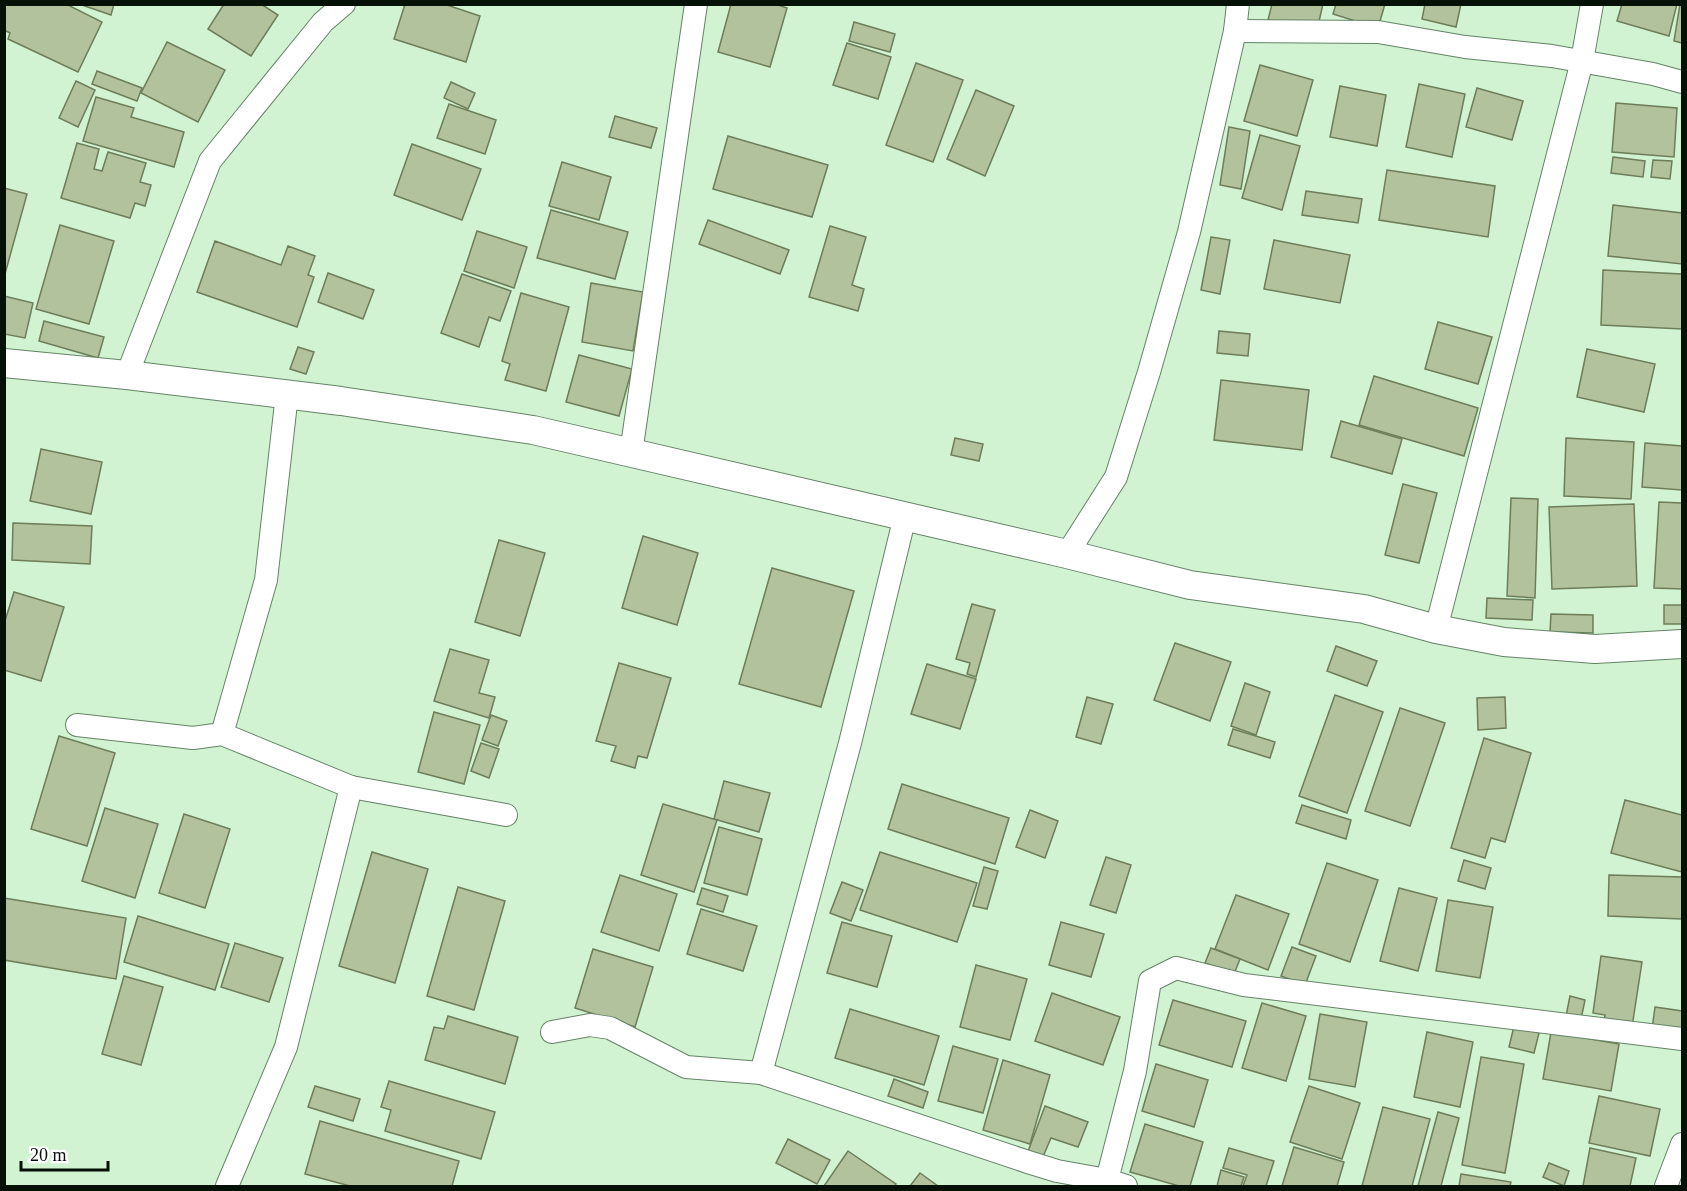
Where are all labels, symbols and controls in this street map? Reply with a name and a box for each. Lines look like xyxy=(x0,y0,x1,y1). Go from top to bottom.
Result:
scale bar xyxy=(21,1134,108,1172)
text: 20 m xyxy=(30,1145,67,1165)

